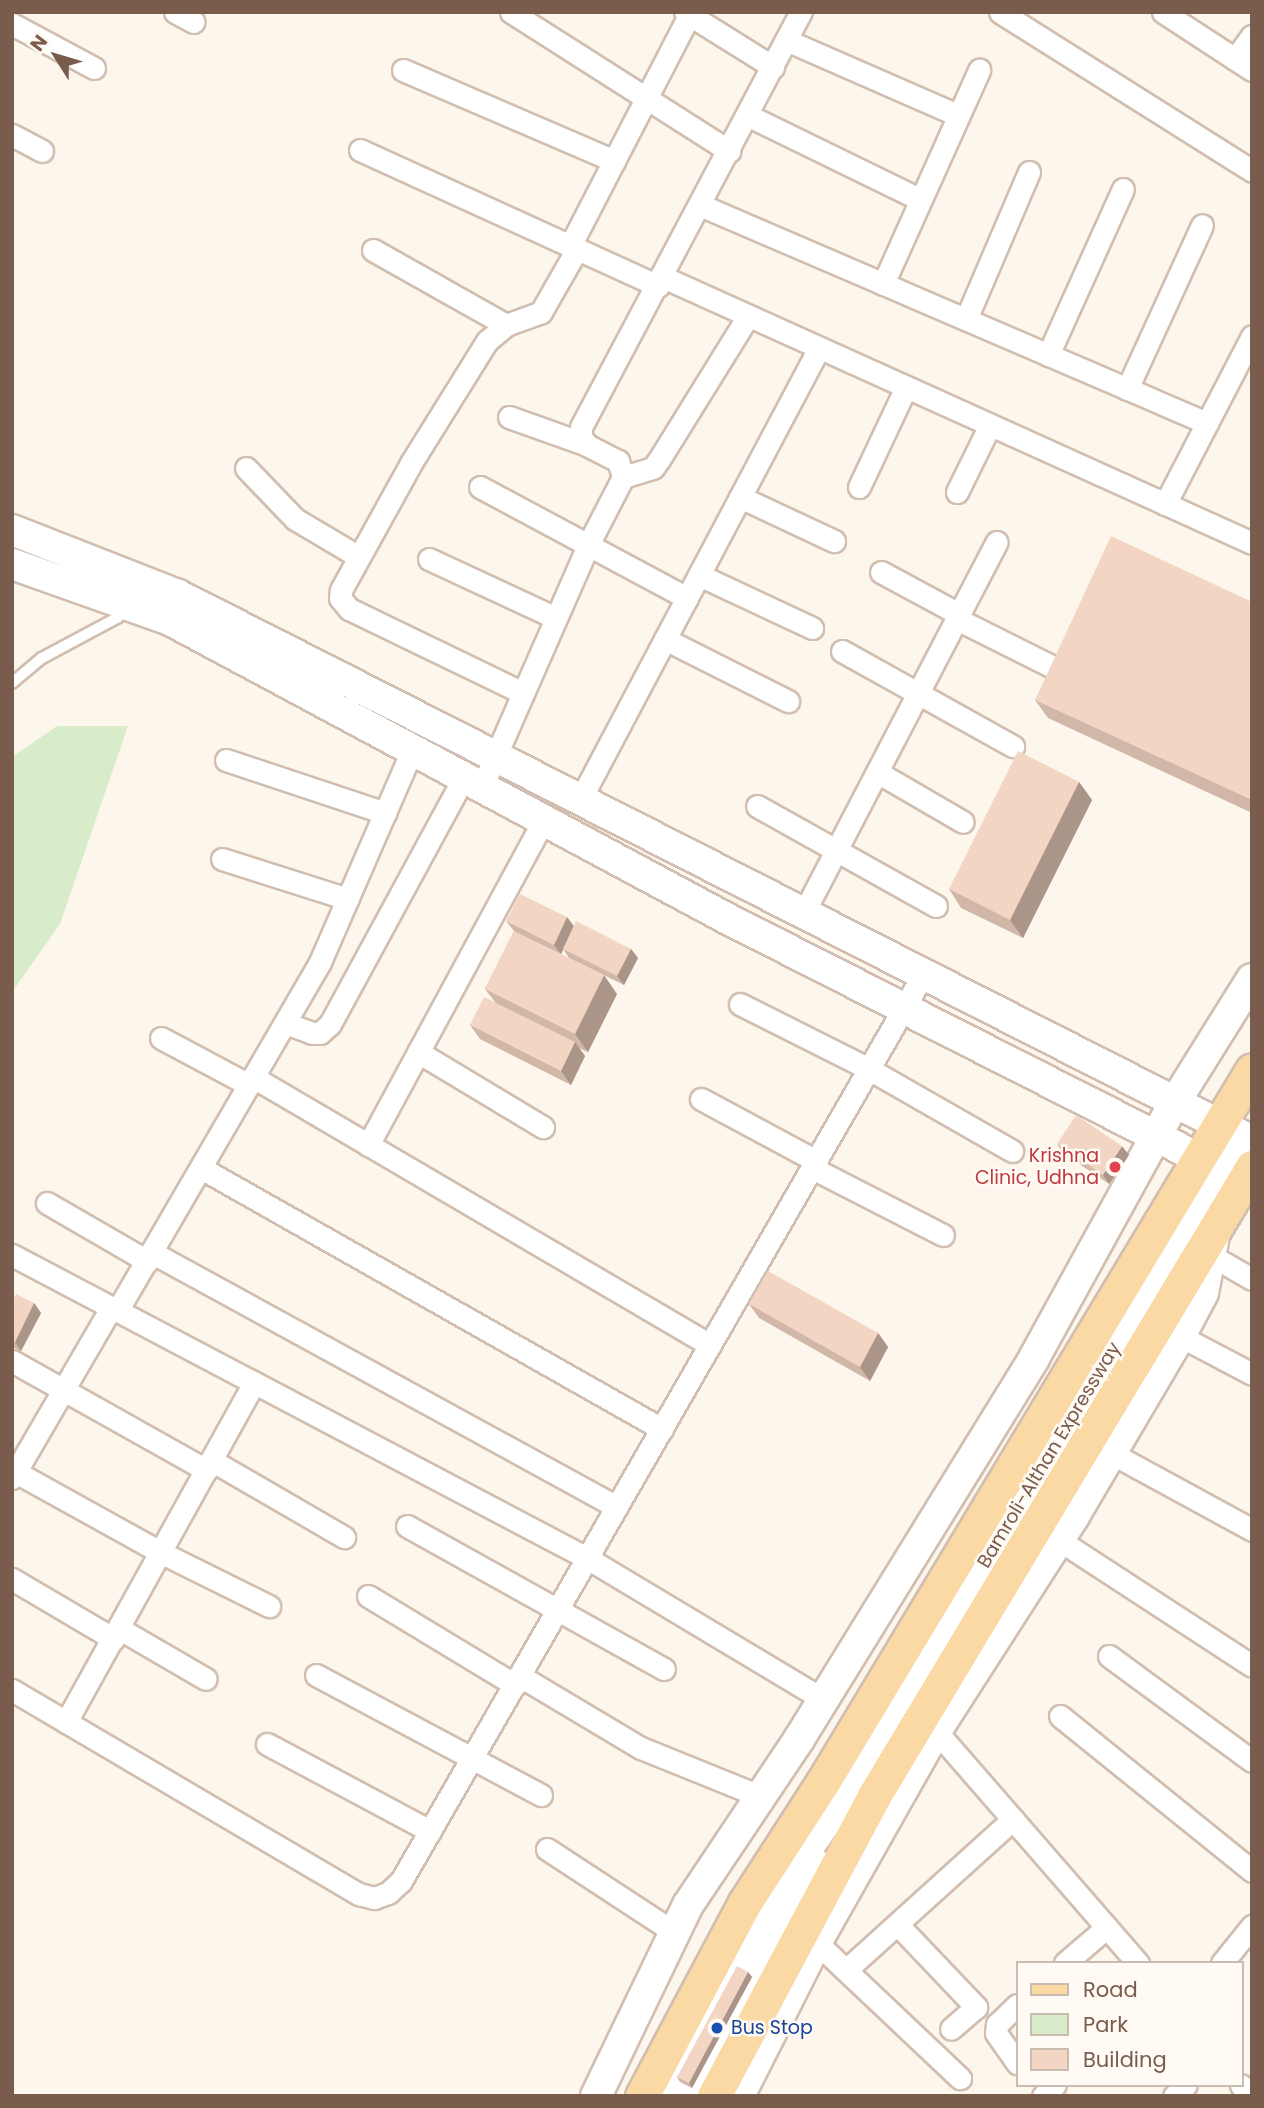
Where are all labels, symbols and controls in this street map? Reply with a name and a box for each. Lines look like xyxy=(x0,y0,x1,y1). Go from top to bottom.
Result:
north arrow xyxy=(21,21,91,91)
text: N xyxy=(24,29,54,57)
place label: Krishna Clinic, Udhna xyxy=(975,1145,1099,1189)
marker: Krishna Clinic, Udhna xyxy=(1105,1157,1125,1177)
street label: Bamroli-Althan Expressway xyxy=(972,1338,1126,1572)
legend xyxy=(1016,1961,1243,2087)
text: Road xyxy=(1083,1975,1138,2004)
text: Park xyxy=(1083,2010,1128,2039)
place label: Bus Stop xyxy=(731,2017,813,2039)
marker: Bus Stop xyxy=(709,2020,725,2036)
text: Building xyxy=(1083,2045,1167,2074)

